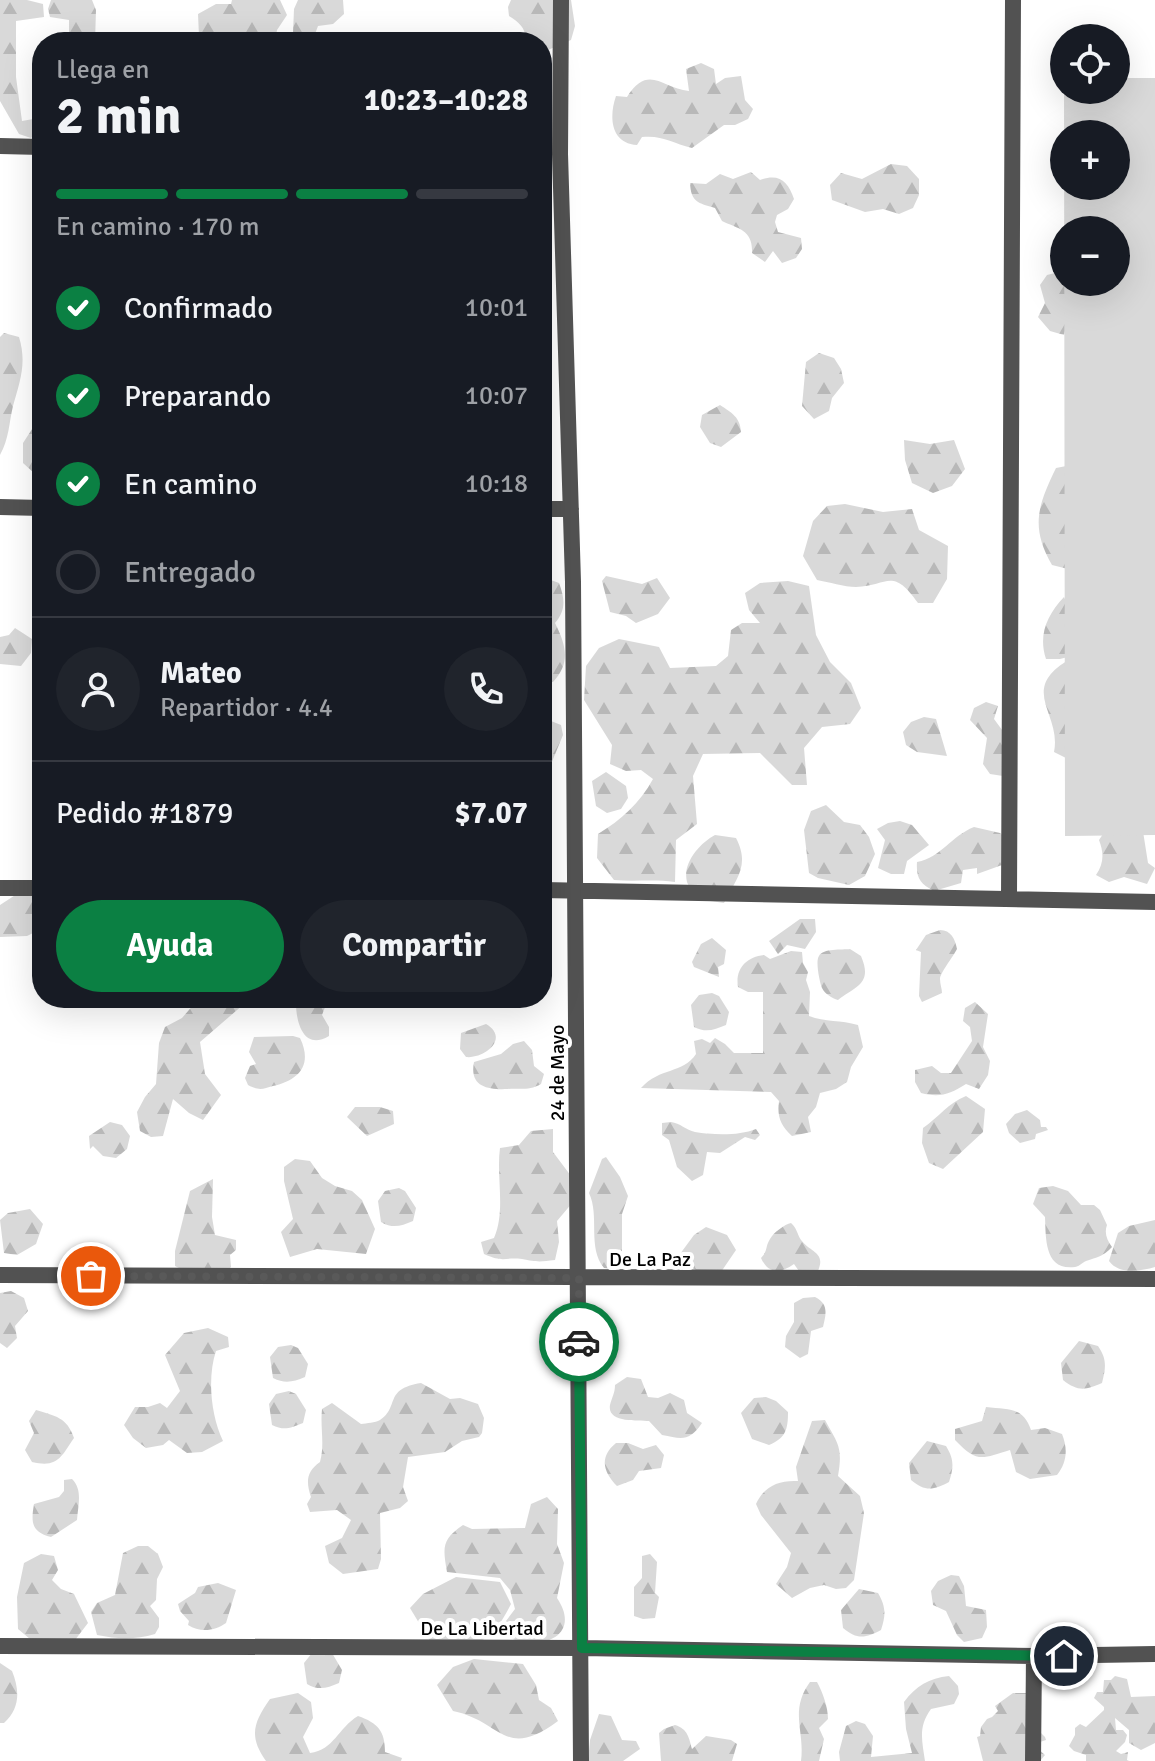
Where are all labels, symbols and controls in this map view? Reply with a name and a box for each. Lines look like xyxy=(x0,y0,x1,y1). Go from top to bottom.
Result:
map controls xyxy=(1050,24,1130,296)
button: locate xyxy=(1050,24,1130,104)
text: Llega en xyxy=(56,54,150,86)
text: 10:23–10:28 xyxy=(364,82,528,119)
text: 2 min xyxy=(56,84,182,148)
button: + xyxy=(1050,120,1130,200)
text: En camino · 170 m xyxy=(56,211,259,243)
button: − xyxy=(1050,216,1130,296)
icon: check xyxy=(56,286,100,330)
text: Confirmado xyxy=(124,290,273,327)
text: 10:01 xyxy=(465,292,528,324)
icon: check xyxy=(56,374,100,418)
text: Preparando xyxy=(124,378,271,415)
text: 10:07 xyxy=(465,380,528,412)
icon: check xyxy=(56,462,100,506)
text: En camino xyxy=(124,466,257,503)
text: 10:18 xyxy=(465,468,528,500)
text: Entregado xyxy=(124,554,256,591)
button: person xyxy=(56,647,140,731)
button: phone xyxy=(444,647,528,731)
text: Mateo xyxy=(160,655,242,692)
text: Repartidor · 4.4 xyxy=(160,692,333,724)
text: Pedido #1879 xyxy=(56,795,233,832)
text: $7.07 xyxy=(455,795,528,832)
button: Ayuda xyxy=(56,900,284,992)
button: Compartir xyxy=(300,900,528,992)
street label: 24 de Mayo xyxy=(545,1025,570,1121)
pin xyxy=(57,1242,125,1310)
street label: De La Paz xyxy=(609,1247,691,1272)
icon: bag xyxy=(69,1254,113,1298)
courier xyxy=(539,1302,619,1382)
icon: car xyxy=(557,1320,601,1364)
street label: De La Libertad xyxy=(420,1616,544,1641)
pin xyxy=(1030,1622,1098,1690)
icon: home xyxy=(1042,1634,1086,1678)

